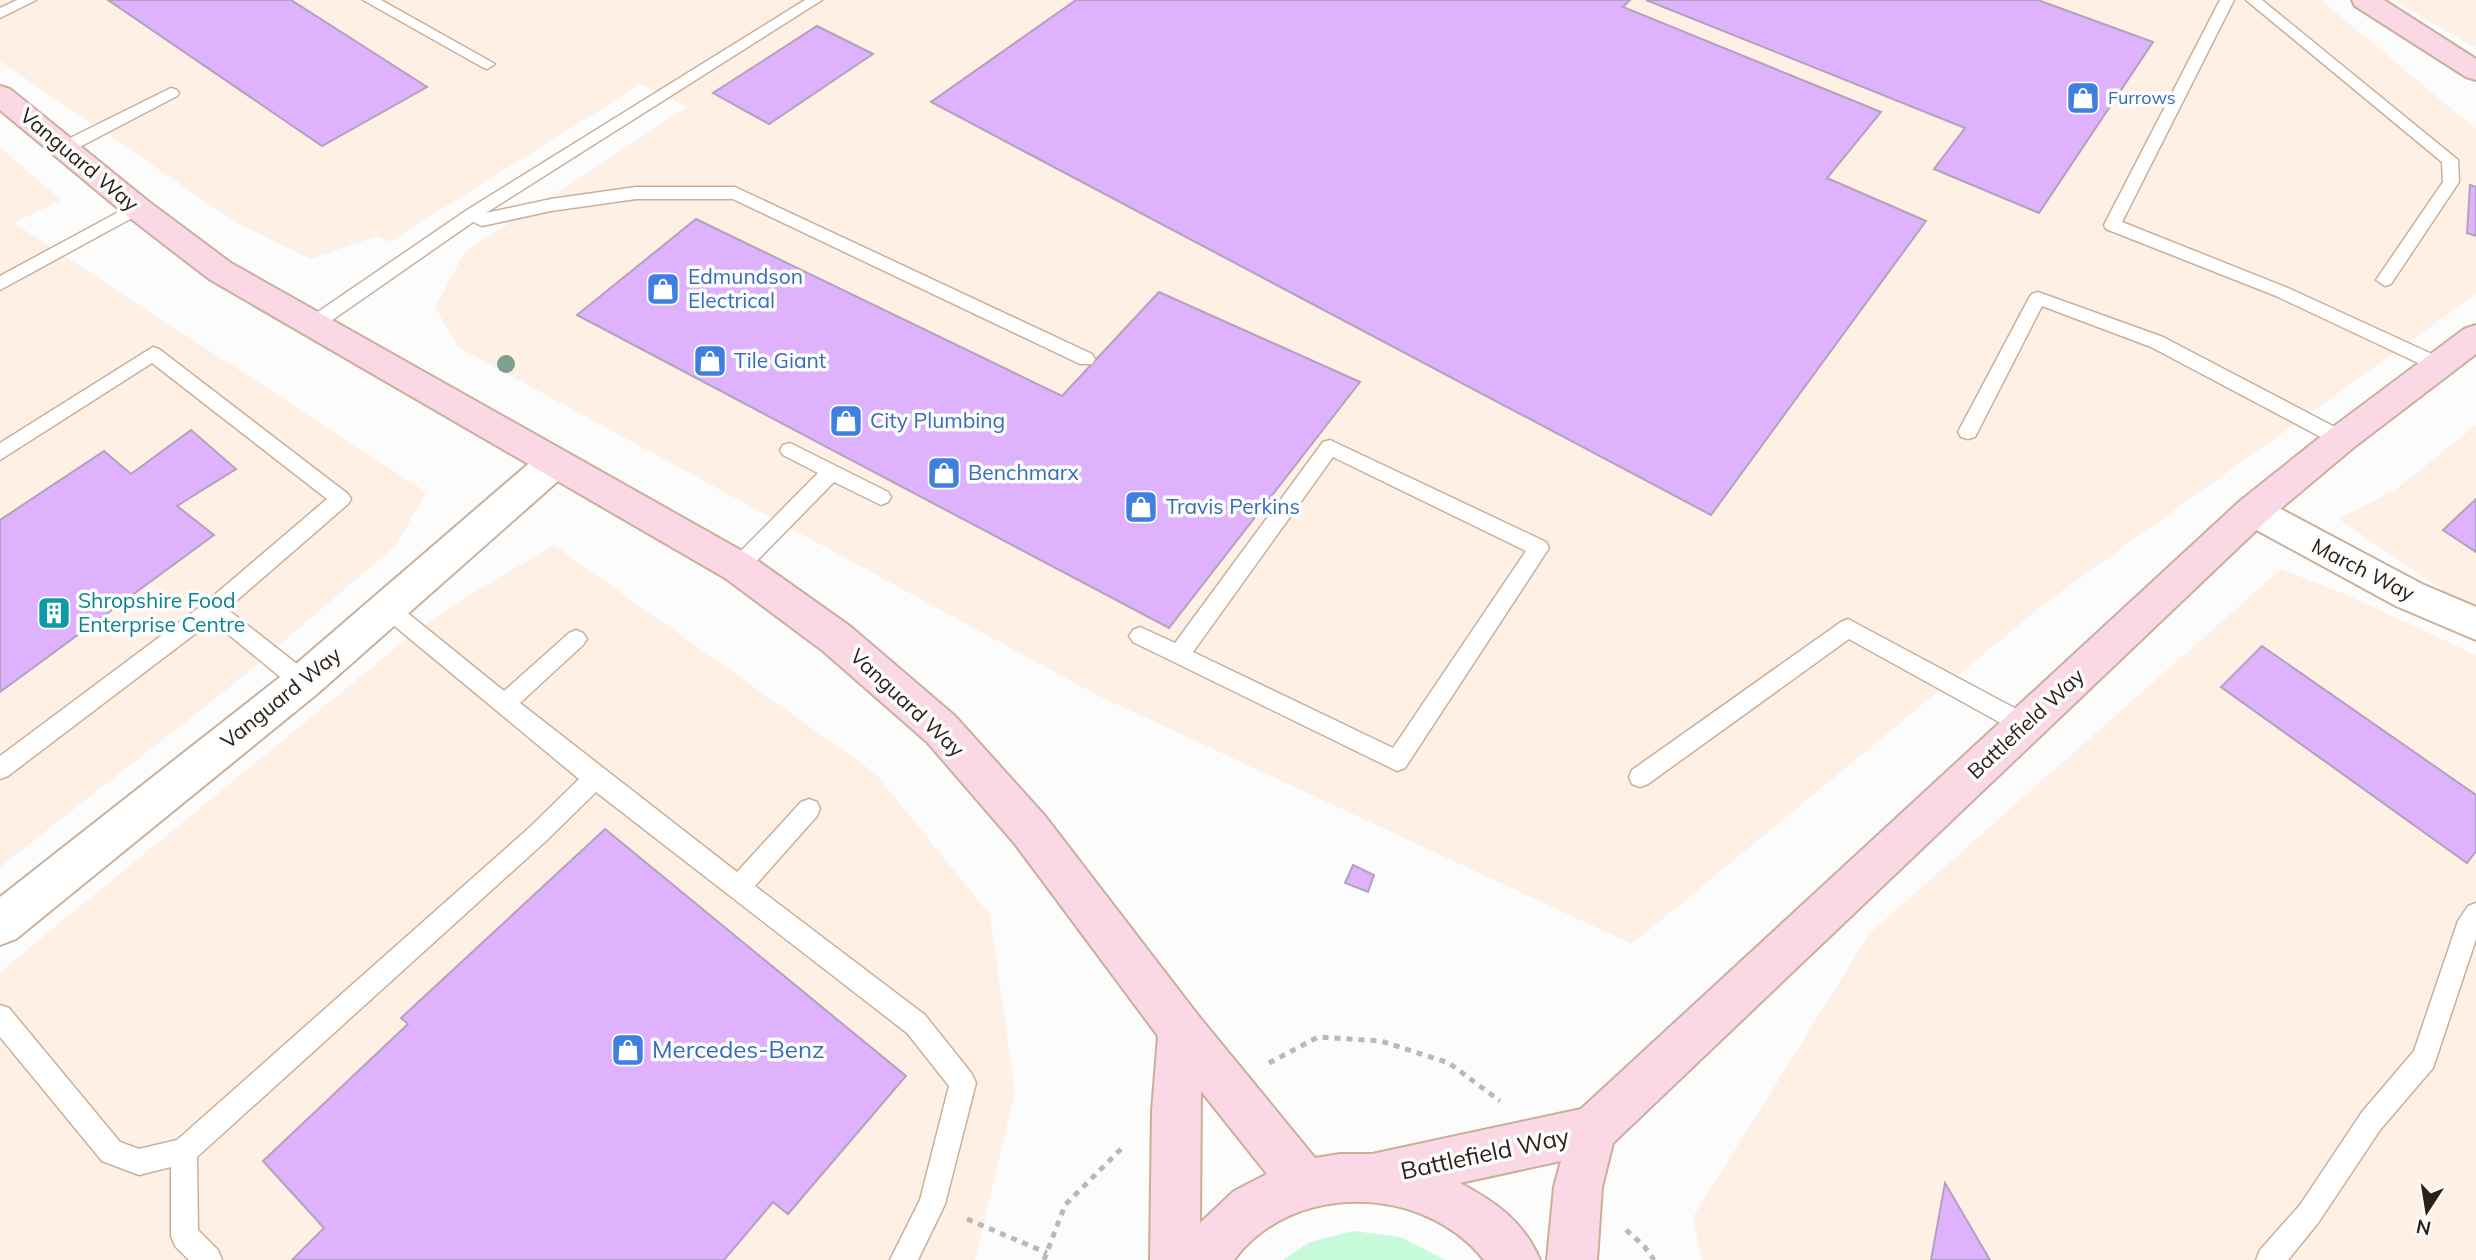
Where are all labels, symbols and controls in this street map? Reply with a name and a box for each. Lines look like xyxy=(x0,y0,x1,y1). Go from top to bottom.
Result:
shop icon: Furrows xyxy=(2064,79,2102,117)
place label: Furrows xyxy=(2108,86,2176,109)
street label: Vanguard Way xyxy=(15,102,144,216)
place label: Edmundson Electrical xyxy=(688,263,803,313)
shop icon: Edmundson Electrical xyxy=(644,270,682,308)
shop icon: Tile Giant xyxy=(691,342,729,380)
place label: Tile Giant xyxy=(734,347,826,373)
shop icon: City Plumbing xyxy=(827,402,865,440)
place label: City Plumbing xyxy=(870,407,1005,433)
shop icon: Benchmarx xyxy=(925,454,963,492)
place label: Benchmarx xyxy=(968,459,1079,485)
shop icon: Travis Perkins xyxy=(1122,488,1160,526)
place label: Travis Perkins xyxy=(1166,493,1300,519)
street label: March Way xyxy=(2308,532,2419,606)
place label: Shropshire Food Enterprise Centre xyxy=(78,587,245,637)
building icon: Shropshire Food Enterprise Centre xyxy=(35,594,73,632)
street label: Vanguard Way xyxy=(215,641,346,754)
street label: Vanguard Way xyxy=(845,643,970,762)
street label: Battlefield Way xyxy=(1962,663,2089,784)
shop icon: Mercedes-Benz xyxy=(609,1031,647,1069)
place label: Mercedes-Benz xyxy=(652,1034,824,1064)
street label: Battlefield Way xyxy=(1398,1120,1572,1186)
north arrow xyxy=(2392,1176,2462,1246)
text: N xyxy=(2414,1214,2433,1241)

